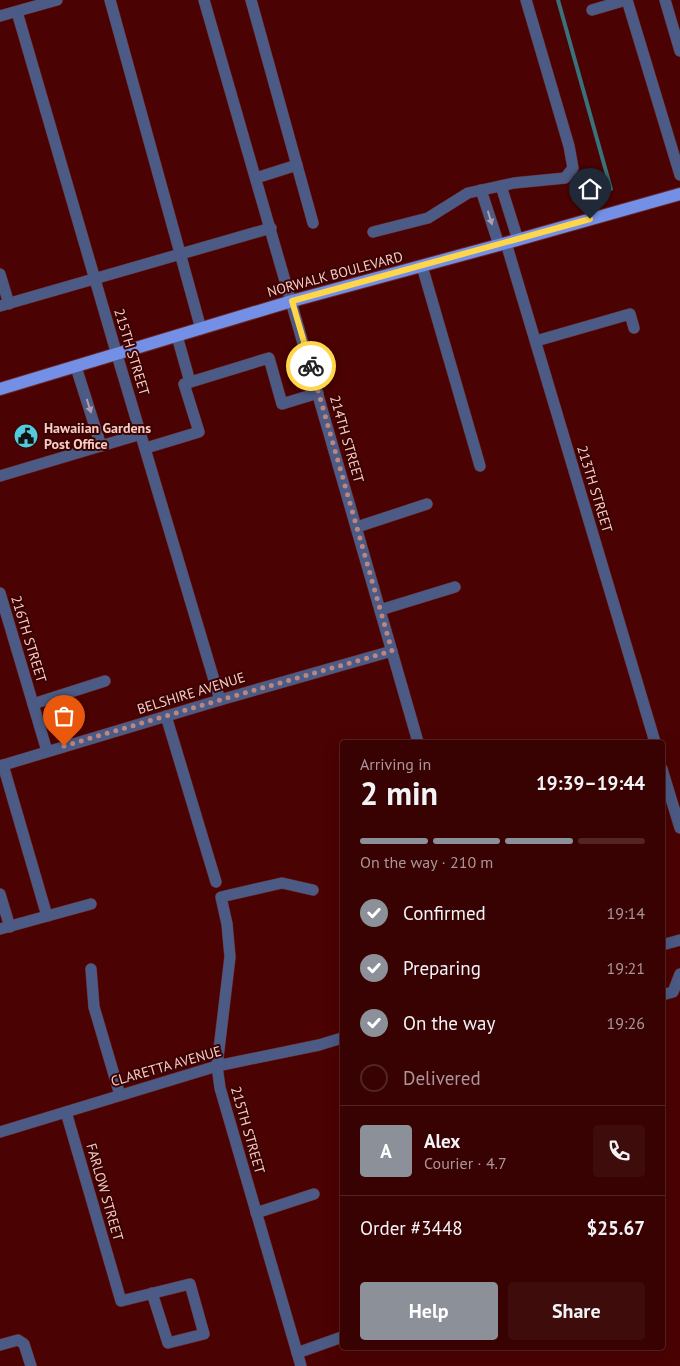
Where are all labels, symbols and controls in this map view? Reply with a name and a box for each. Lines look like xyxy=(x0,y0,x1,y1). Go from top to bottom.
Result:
pin xyxy=(569,168,611,219)
icon: home xyxy=(576,175,604,203)
one-way arrow xyxy=(487,210,494,225)
street label: NORWALK BOULEVARD xyxy=(265,247,405,301)
street label: 215TH STREET xyxy=(110,306,154,398)
courier xyxy=(286,341,336,391)
icon: bike xyxy=(297,352,325,380)
street label: 214TH STREET xyxy=(326,393,368,485)
one-way arrow xyxy=(86,399,93,414)
place label: Hawaiian Gardens Post Office xyxy=(44,419,151,453)
public building icon: Hawaiian Gardens Post Office xyxy=(13,423,39,449)
street label: 213TH STREET xyxy=(573,443,617,535)
street label: 216TH STREET xyxy=(7,593,51,685)
street label: BELSHIRE AVENUE xyxy=(135,668,247,718)
pin xyxy=(43,695,85,746)
icon: bag xyxy=(50,702,78,730)
text: Arriving in xyxy=(360,754,431,774)
text: 19:39–19:44 xyxy=(536,771,645,795)
text: 2 min xyxy=(360,772,438,814)
text: On the way · 210 m xyxy=(360,852,493,872)
icon: check xyxy=(360,899,388,927)
text: Confirmed xyxy=(403,901,486,925)
text: 19:14 xyxy=(607,903,645,923)
icon: check xyxy=(360,954,388,982)
text: Preparing xyxy=(403,956,481,980)
text: 19:21 xyxy=(607,958,645,978)
icon: check xyxy=(360,1009,388,1037)
text: On the way xyxy=(403,1011,495,1035)
text: 19:26 xyxy=(607,1013,645,1033)
street label: CLARETTA AVENUE xyxy=(109,1042,223,1090)
text: Delivered xyxy=(403,1066,481,1090)
street label: 215TH STREET xyxy=(227,1084,269,1176)
button: phone xyxy=(593,1125,645,1177)
text: Alex xyxy=(424,1129,460,1153)
text: A xyxy=(380,1139,392,1163)
street label: FARLOW STREET xyxy=(82,1141,128,1243)
text: Courier · 4.7 xyxy=(424,1153,507,1173)
text: Order #3448 xyxy=(360,1216,463,1240)
text: $25.67 xyxy=(586,1216,645,1240)
button: Help xyxy=(360,1282,498,1340)
button: Share xyxy=(508,1282,645,1340)

